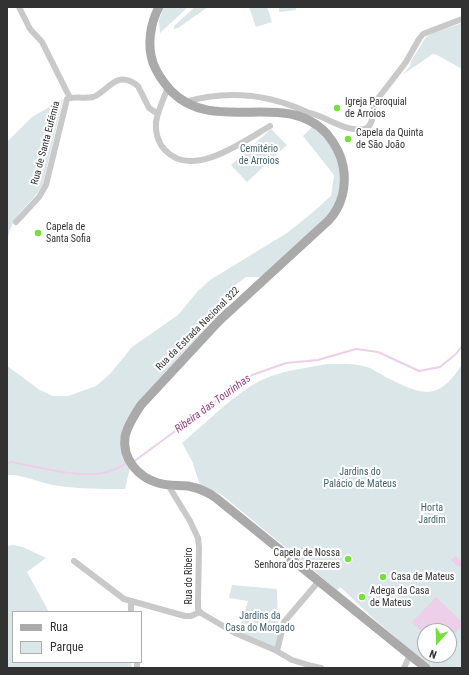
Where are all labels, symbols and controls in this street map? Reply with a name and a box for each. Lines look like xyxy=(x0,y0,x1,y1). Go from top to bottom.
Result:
place label: Igreja Paroquial de Arroios xyxy=(345,96,407,120)
street label: Rua de Santa Eufémia xyxy=(29,100,63,186)
marker: Igreja Paroquial de Arroios xyxy=(332,103,342,113)
place label: Capela da Quinta de São João xyxy=(356,127,423,150)
marker: Capela da Quinta de São João xyxy=(343,134,353,144)
park label: Cemitério de Arroios xyxy=(239,143,279,166)
place label: Capela de Santa Sofia xyxy=(46,221,91,244)
marker: Capela de Santa Sofia xyxy=(33,228,43,238)
street label: Rua da Estrada Nacional 322 xyxy=(154,285,242,373)
water label: Ribeira das Tourinhas xyxy=(172,372,254,436)
park label: Jardins do Palácio de Mateus xyxy=(324,466,396,490)
park label: Horta Jardim xyxy=(418,502,446,526)
place label: Capela de Nossa Senhora dos Prazeres xyxy=(254,547,340,570)
street label: Rua do Ribeiro xyxy=(183,548,195,604)
marker: Capela de Nossa Senhora dos Prazeres xyxy=(343,554,353,564)
place label: Casa de Mateus xyxy=(391,571,454,583)
marker: Casa de Mateus xyxy=(378,572,388,582)
place label: Adega da Casa de Mateus xyxy=(370,585,429,608)
marker: Adega da Casa de Mateus xyxy=(357,592,367,602)
park label: Jardins da Casa do Morgado xyxy=(225,610,295,634)
legend xyxy=(12,611,142,663)
text: Rua xyxy=(50,620,68,634)
north arrow xyxy=(417,623,457,663)
text: Parque xyxy=(50,640,83,654)
text: N xyxy=(428,647,438,661)

